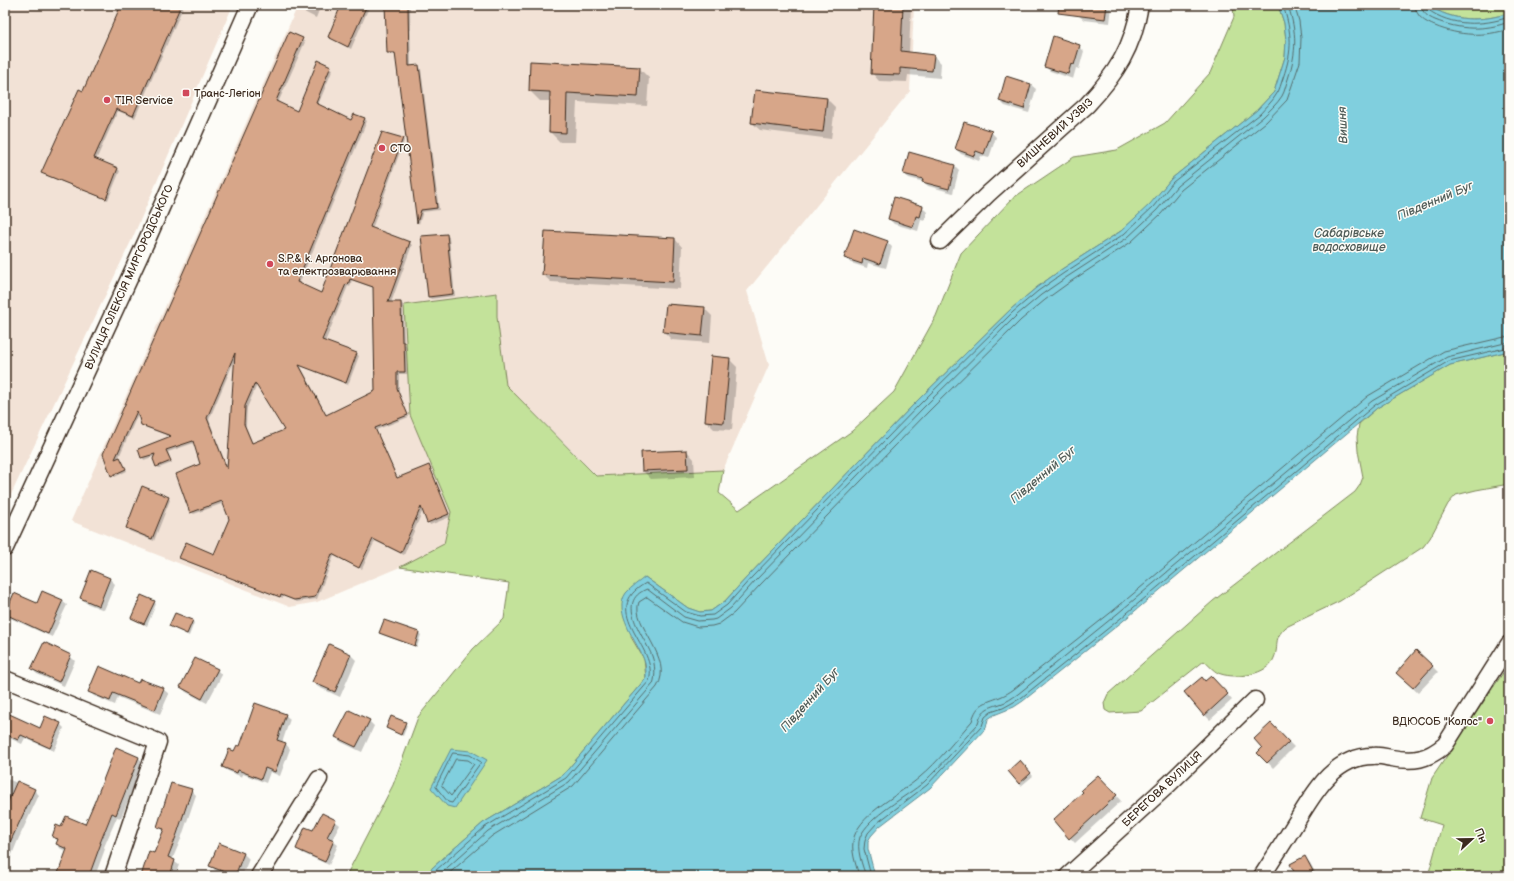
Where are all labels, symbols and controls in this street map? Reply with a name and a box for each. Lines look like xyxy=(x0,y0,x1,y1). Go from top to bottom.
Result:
place label: Транс-Легіон xyxy=(194,87,261,100)
marker: Транс-Легіон xyxy=(181,88,191,98)
place label: TIR Service xyxy=(115,94,173,107)
marker: TIR Service xyxy=(102,95,112,105)
street label: ВИШНЕВИЙ УЗВІЗ xyxy=(1014,95,1096,170)
water label: Вишня xyxy=(1335,106,1351,144)
place label: СТО xyxy=(390,142,411,155)
marker: СТО xyxy=(377,143,387,153)
water label: Південний Буг xyxy=(1395,178,1476,224)
street label: ВУЛИЦЯ ОЛЕКСІЯ МИРГОРОДСЬКОГО xyxy=(82,182,176,372)
water label: Сабарівське водосховище xyxy=(1312,226,1386,255)
place label: S.P.& k. Аргонова та електрозварювання xyxy=(278,252,396,278)
marker: S.P.& k. Аргонова та електрозварювання xyxy=(265,259,275,269)
water label: Південний Буг xyxy=(1007,442,1080,507)
water label: Південний Буг xyxy=(777,664,844,735)
place label: ВДЮСОБ "Колос" xyxy=(1392,715,1482,728)
marker: ВДЮСОБ "Колос" xyxy=(1485,716,1495,726)
street label: БЕРЕГОВА ВУЛИЦЯ xyxy=(1119,749,1205,829)
north arrow xyxy=(1452,819,1492,859)
text: Пн xyxy=(1472,826,1490,845)

